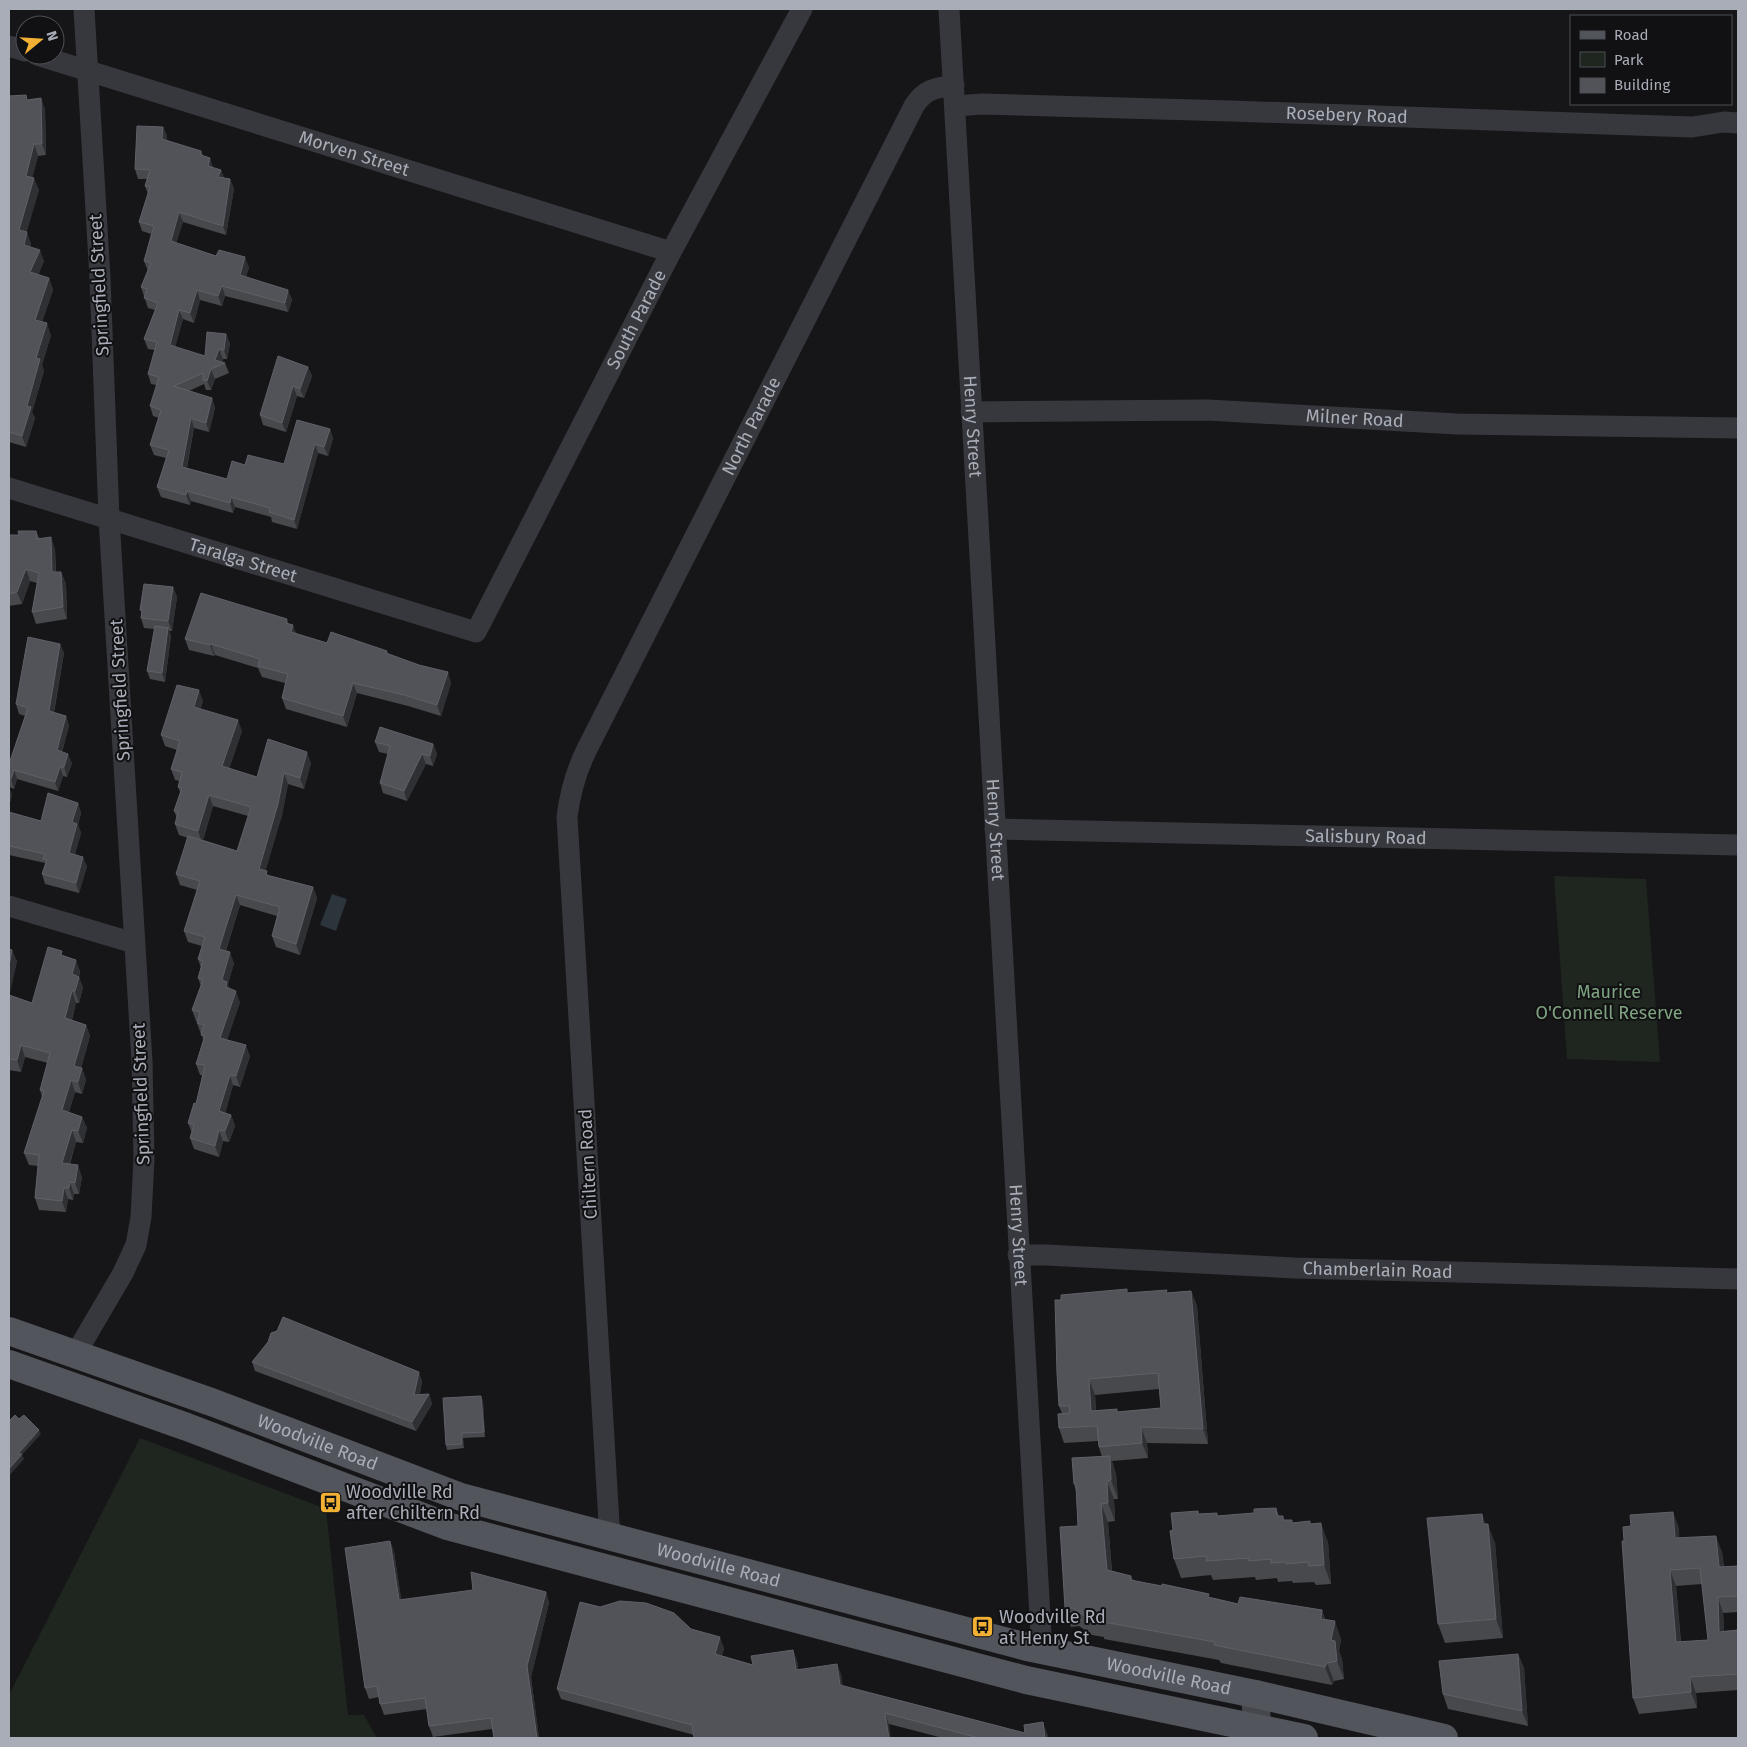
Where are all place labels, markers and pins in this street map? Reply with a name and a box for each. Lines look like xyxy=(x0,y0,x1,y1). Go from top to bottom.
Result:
place label: Woodville Rd after Chiltern Rd xyxy=(346,1481,480,1524)
bus stop icon: Woodville Rd after Chiltern Rd xyxy=(318,1490,342,1514)
place label: Woodville Rd at Henry St xyxy=(999,1606,1106,1649)
bus stop icon: Woodville Rd at Henry St xyxy=(971,1615,995,1639)

